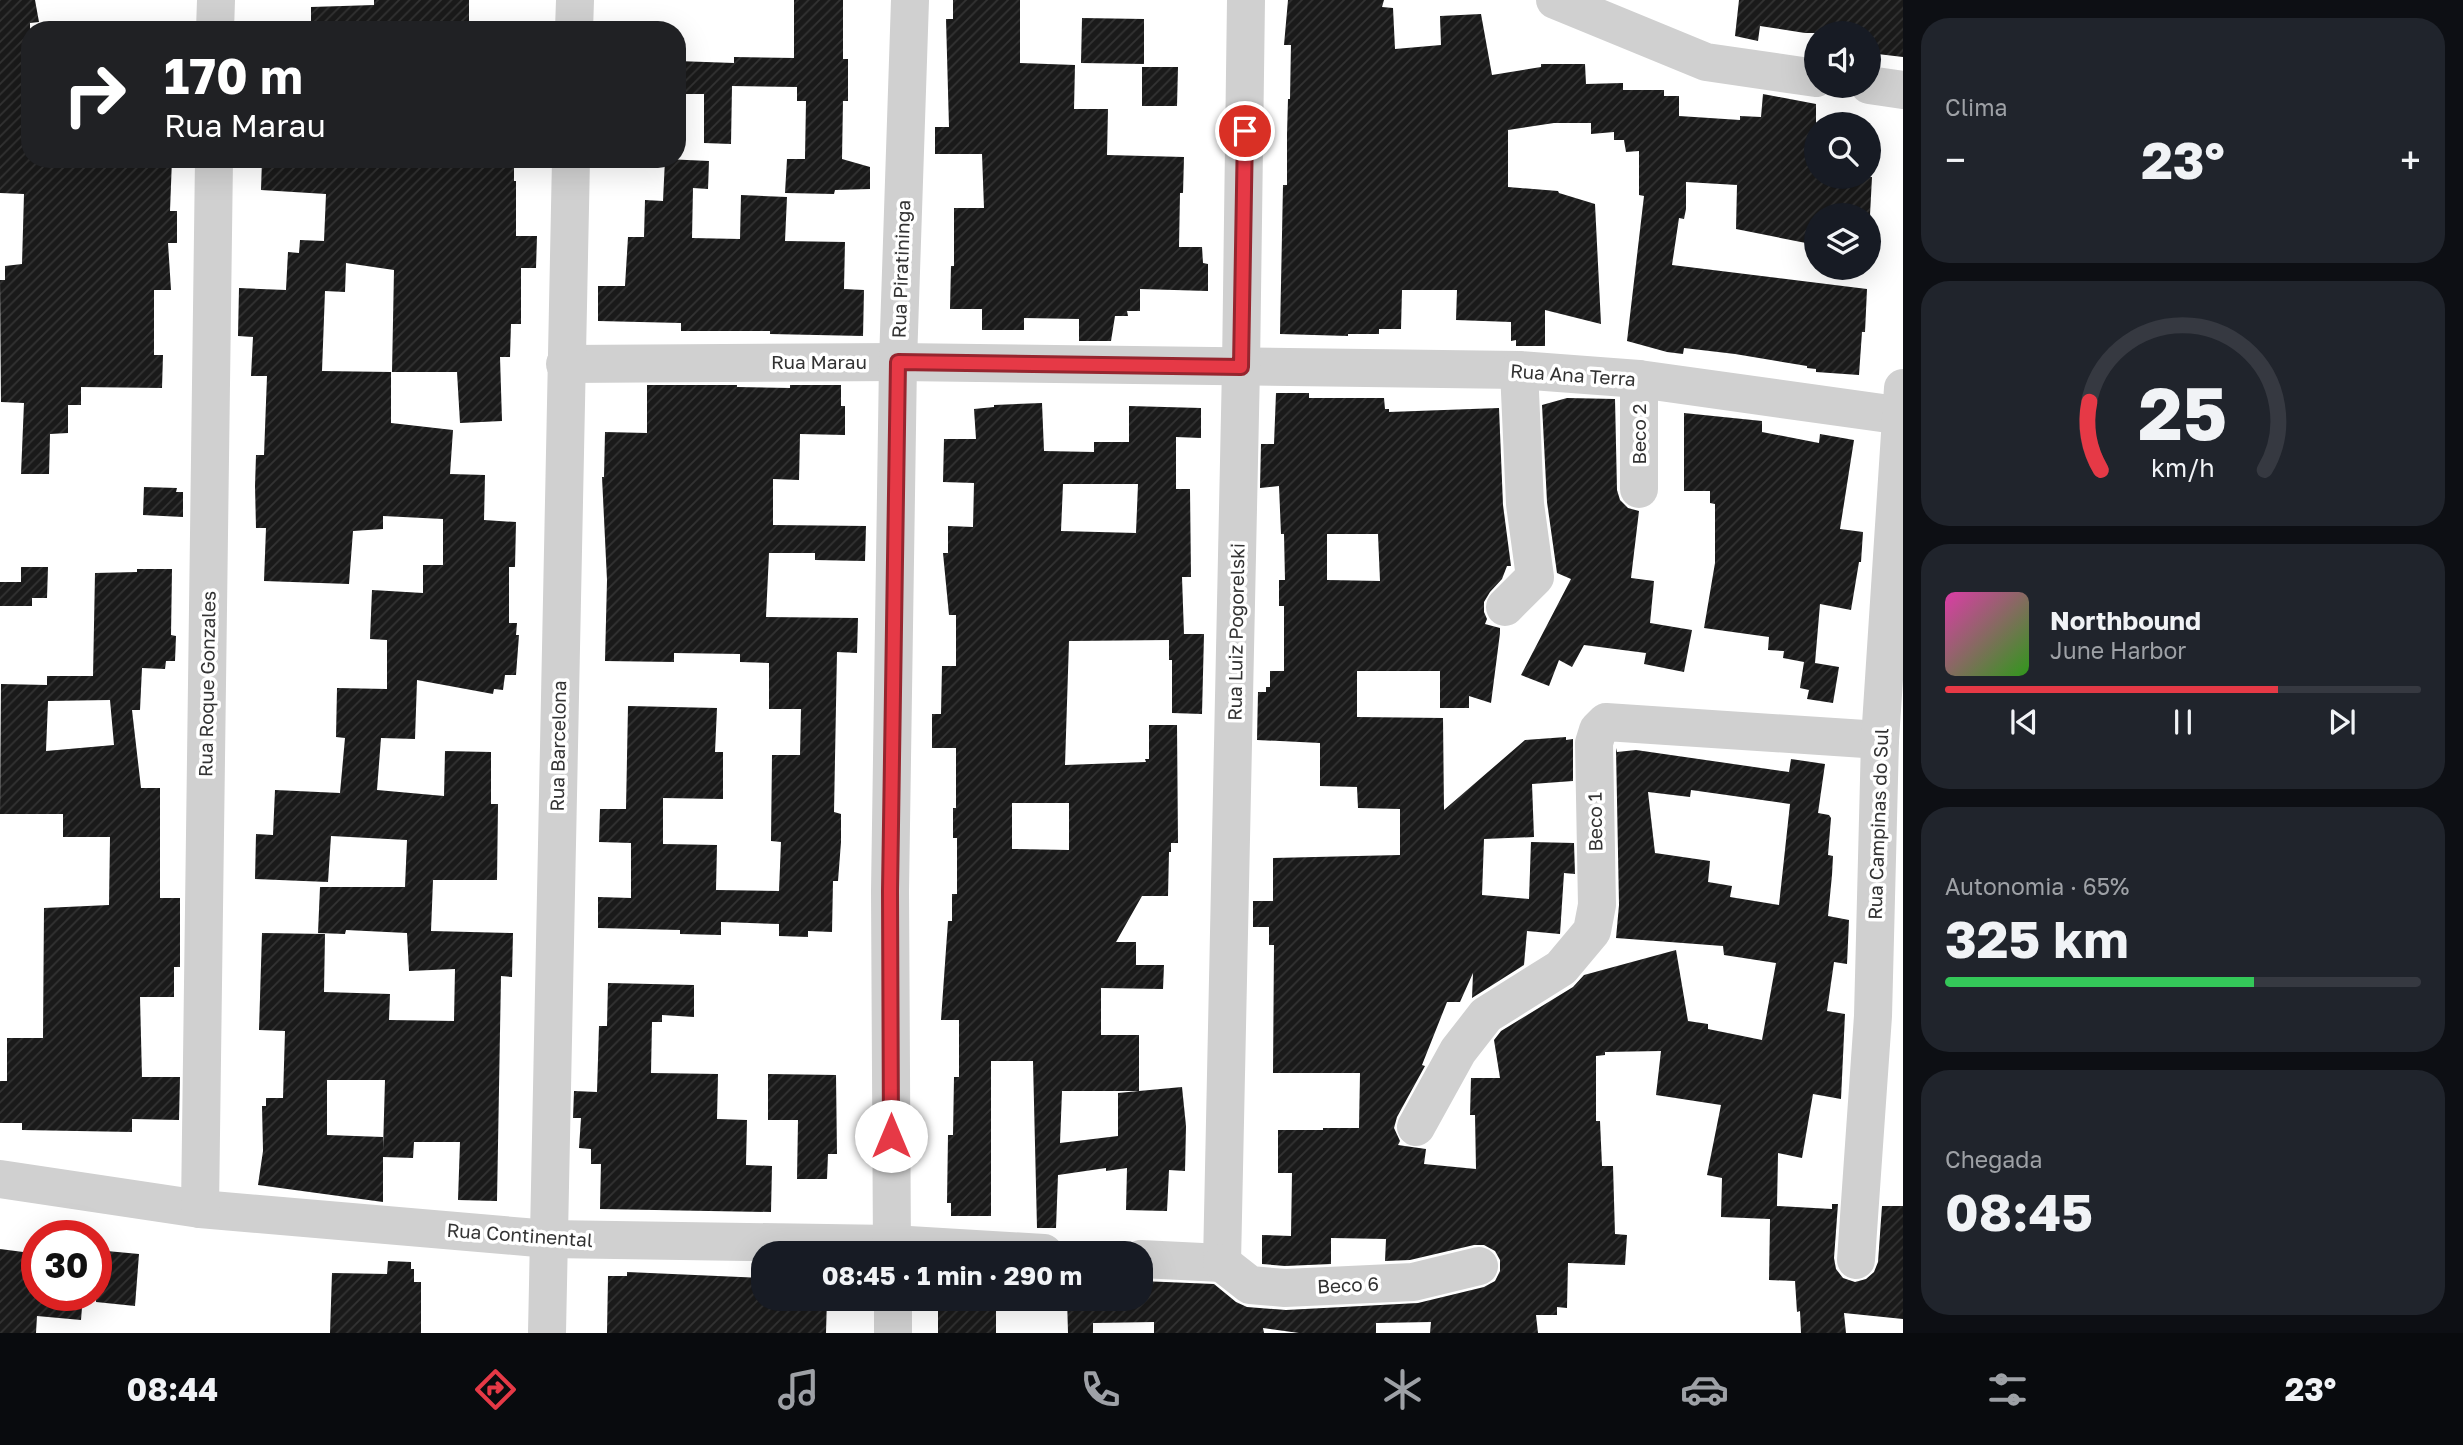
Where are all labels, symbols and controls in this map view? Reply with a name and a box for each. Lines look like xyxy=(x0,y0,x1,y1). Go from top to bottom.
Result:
map controls xyxy=(1804,21,1881,280)
button: sound xyxy=(1804,21,1881,98)
text: 170 m xyxy=(164,46,303,105)
icon: right xyxy=(49,49,140,140)
text: Clima xyxy=(1945,93,2008,121)
pin xyxy=(1215,101,1275,161)
text: Rua Marau xyxy=(164,106,326,144)
icon: arrive xyxy=(1226,112,1264,150)
button: search xyxy=(1804,112,1881,189)
text: 23° xyxy=(2141,128,2225,190)
text: − xyxy=(1945,137,1966,182)
text: + xyxy=(2400,137,2421,182)
street label: Rua Piratininga xyxy=(887,199,914,339)
button: layers xyxy=(1804,203,1881,280)
street label: Rua Marau xyxy=(771,350,867,373)
street label: Rua Ana Terra xyxy=(1509,359,1637,390)
text: 25 xyxy=(2139,369,2227,456)
street label: Beco 2 xyxy=(1627,403,1650,465)
text: km/h xyxy=(2151,451,2215,482)
street label: Rua Luiz Pogorelski xyxy=(1222,543,1249,721)
street label: Rua Roque Gonzales xyxy=(193,591,220,777)
text: Northbound xyxy=(2050,605,2201,636)
text: June Harbor xyxy=(2050,636,2186,664)
street label: Rua Barcelona xyxy=(545,680,570,812)
icon: previous xyxy=(2005,703,2043,741)
icon: pause xyxy=(2164,703,2202,741)
icon: next xyxy=(2323,703,2361,741)
street label: Rua Campinas do Sul xyxy=(1863,728,1892,920)
street label: Beco 1 xyxy=(1582,792,1607,852)
text: Autonomia · 65% xyxy=(1945,872,2129,900)
text: 325 km xyxy=(1945,907,2129,969)
position arrow xyxy=(854,1099,928,1173)
text: Chegada xyxy=(1945,1145,2042,1173)
text: 08:45 xyxy=(1945,1180,2093,1242)
street label: Rua Continental xyxy=(446,1218,594,1251)
speed limit sign: 30 xyxy=(21,1220,112,1311)
text: 08:45 · 1 min · 290 m xyxy=(822,1260,1082,1291)
street label: Beco 6 xyxy=(1317,1271,1379,1298)
icon: directions xyxy=(471,1365,520,1414)
icon: music xyxy=(774,1365,823,1414)
icon: phone xyxy=(1076,1365,1125,1414)
icon: climate xyxy=(1378,1365,1427,1414)
icon: car xyxy=(1680,1365,1729,1414)
icon: filters xyxy=(1983,1365,2032,1414)
text: 08:44 xyxy=(127,1370,218,1408)
text: 23° xyxy=(2285,1370,2336,1408)

